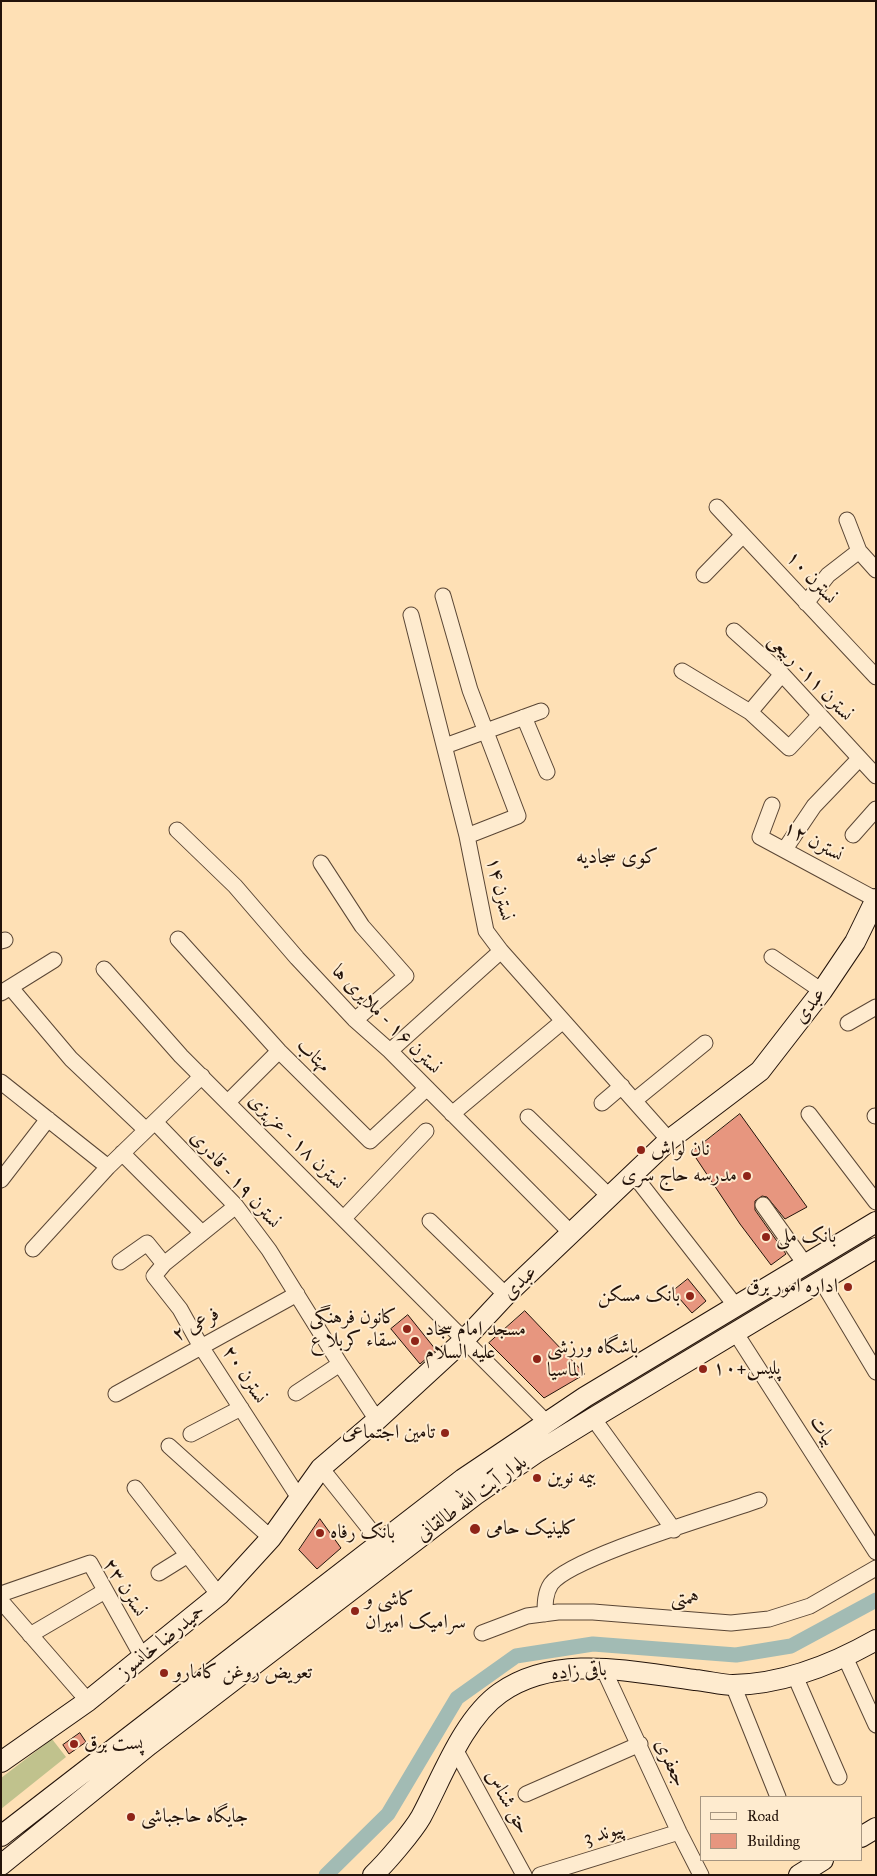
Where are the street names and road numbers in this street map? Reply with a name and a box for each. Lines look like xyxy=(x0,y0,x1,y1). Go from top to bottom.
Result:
street label: نسترن ۱۰ xyxy=(780,546,842,610)
street label: نسترن ۱۱- ربیعی xyxy=(762,629,858,727)
street label: نسترن ۱۲ xyxy=(779,816,847,868)
street label: نسترن ۱۴ xyxy=(480,855,518,923)
street label: نسترن ۱۶ - ملایری ها xyxy=(326,960,446,1080)
street label: عبدی xyxy=(789,983,831,1029)
street label: مهتاب xyxy=(291,1034,335,1078)
street label: نسترن ۱۸ - عزیزی xyxy=(243,1089,349,1195)
street label: نسترن ۱۹ - قادری xyxy=(185,1126,285,1234)
street label: عبدی xyxy=(498,1261,542,1305)
street label: فرعی ۲ xyxy=(168,1302,224,1348)
street label: نسترن ۲۰ xyxy=(216,1341,272,1409)
street label: بیات xyxy=(803,1411,841,1451)
street label: بلوار آیت الله طالقانی xyxy=(412,1451,532,1547)
street label: نسترن ۲۳ xyxy=(97,1554,151,1622)
street label: همتی xyxy=(670,1586,700,1612)
street label: حمیدرضا خانسوز xyxy=(113,1599,211,1685)
street label: باقی زاده xyxy=(550,1658,608,1686)
street label: جعفری xyxy=(649,1735,691,1791)
street label: حق شناس xyxy=(479,1765,535,1839)
street label: پیوند 3 xyxy=(581,1816,627,1852)

